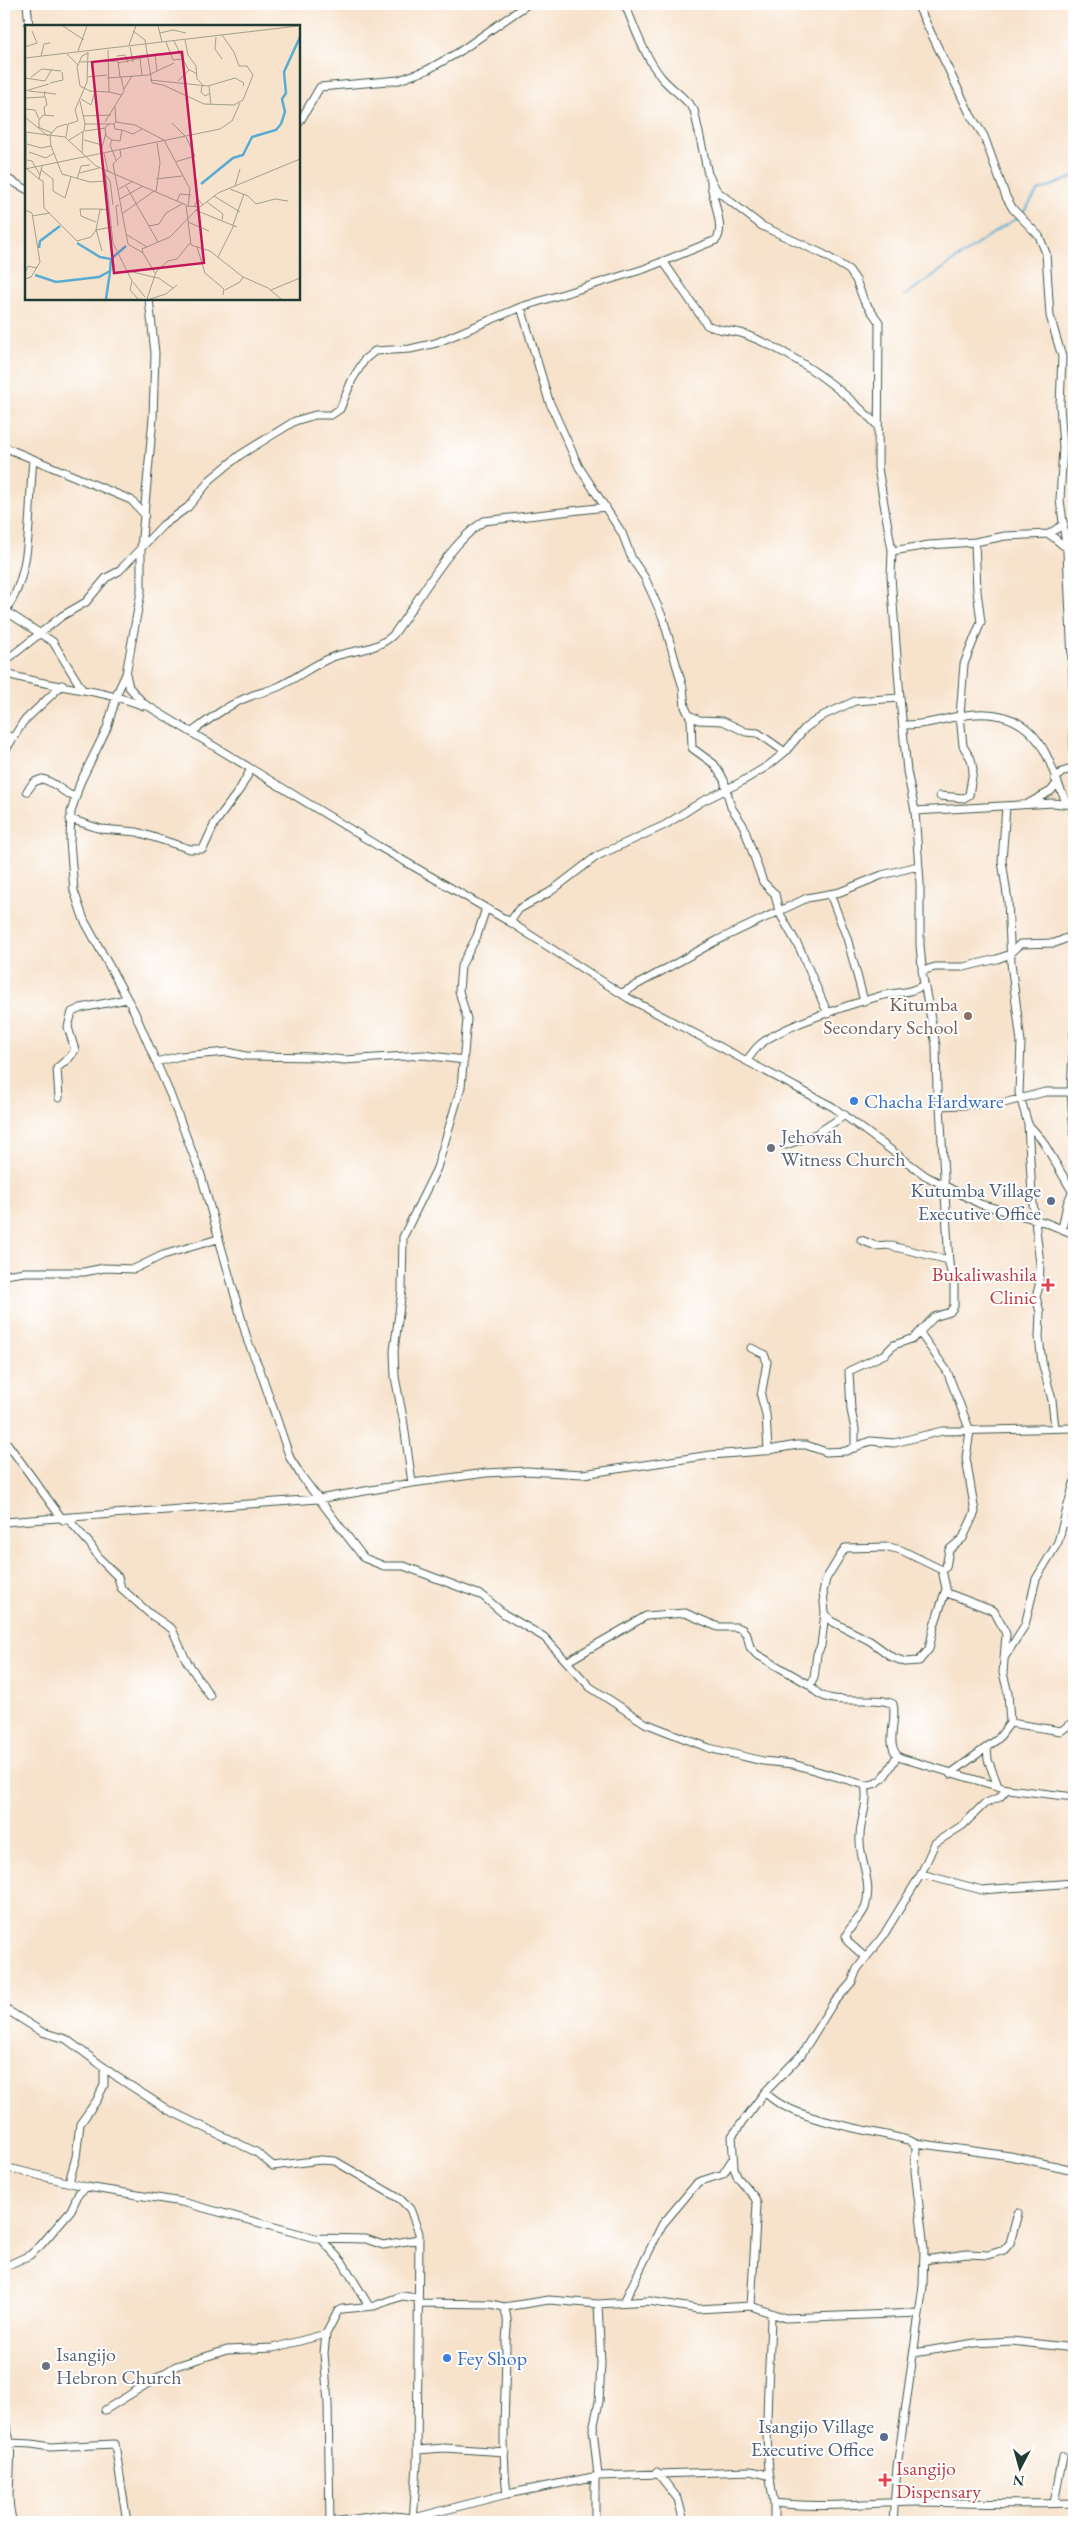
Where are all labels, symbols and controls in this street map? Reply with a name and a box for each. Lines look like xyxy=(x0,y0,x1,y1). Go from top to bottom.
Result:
inset map xyxy=(25,25,300,300)
place label: Kitumba Secondary School xyxy=(823,991,958,1040)
marker: Kitumba Secondary School xyxy=(962,1010,974,1022)
place label: Chacha Hardware xyxy=(864,1088,1004,1114)
marker: Chacha Hardware xyxy=(848,1095,860,1107)
place label: Jehovah Witness Church xyxy=(779,1123,906,1172)
marker: Jehovah Witness Church xyxy=(765,1142,777,1154)
place label: Kutumba Village Executive Office xyxy=(911,1177,1041,1226)
marker: Kutumba Village Executive Office xyxy=(1045,1195,1057,1207)
place label: Bukaliwashila Clinic xyxy=(932,1261,1037,1310)
marker: Bukaliwashila Clinic xyxy=(1041,1278,1055,1292)
place label: Isangijo Hebron Church xyxy=(56,2341,182,2390)
place label: Fey Shop xyxy=(457,2345,527,2371)
marker: Fey Shop xyxy=(441,2352,453,2364)
marker: Isangijo Hebron Church xyxy=(40,2360,52,2372)
place label: Isangijo Village Executive Office xyxy=(751,2413,874,2462)
marker: Isangijo Village Executive Office xyxy=(878,2431,890,2443)
north arrow xyxy=(996,2444,1046,2494)
place label: Isangijo Dispensary xyxy=(896,2455,981,2504)
text: N xyxy=(1011,2471,1025,2490)
marker: Isangijo Dispensary xyxy=(878,2473,892,2487)

